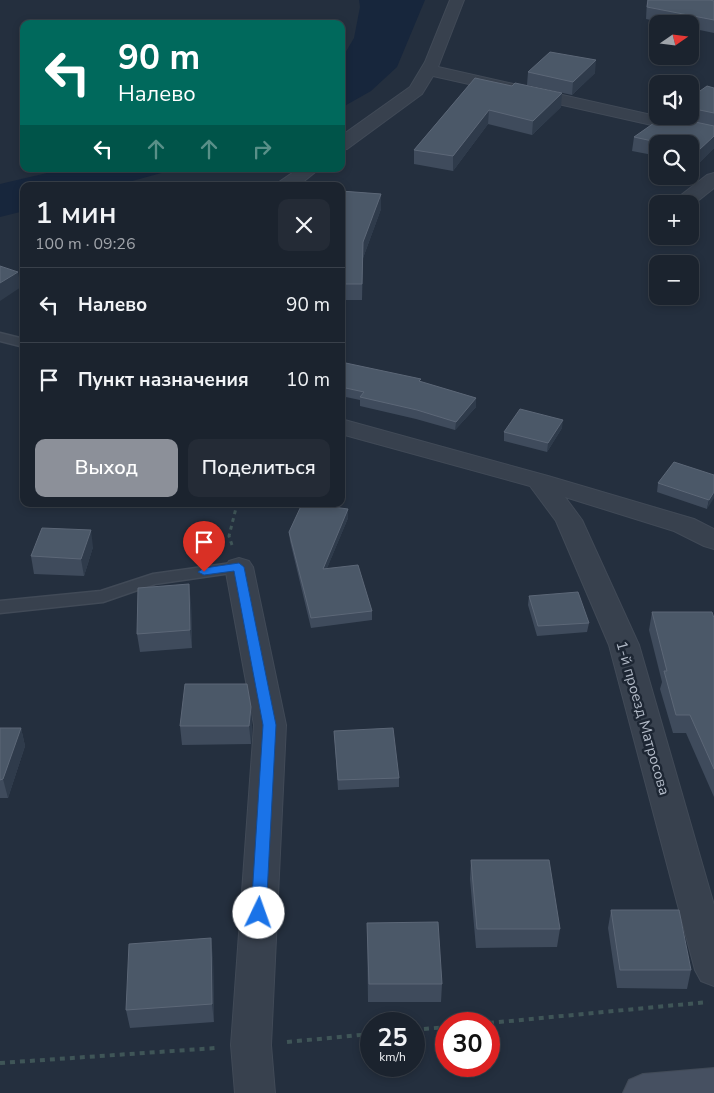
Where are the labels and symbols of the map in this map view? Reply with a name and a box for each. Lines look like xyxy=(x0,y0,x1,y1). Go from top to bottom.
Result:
north arrow xyxy=(649,15,699,65)
pin xyxy=(183,521,225,572)
street label: 1-й проезд Матросова xyxy=(611,639,675,797)
position arrow xyxy=(232,886,284,938)
speed limit sign: 30 xyxy=(435,1012,500,1077)

